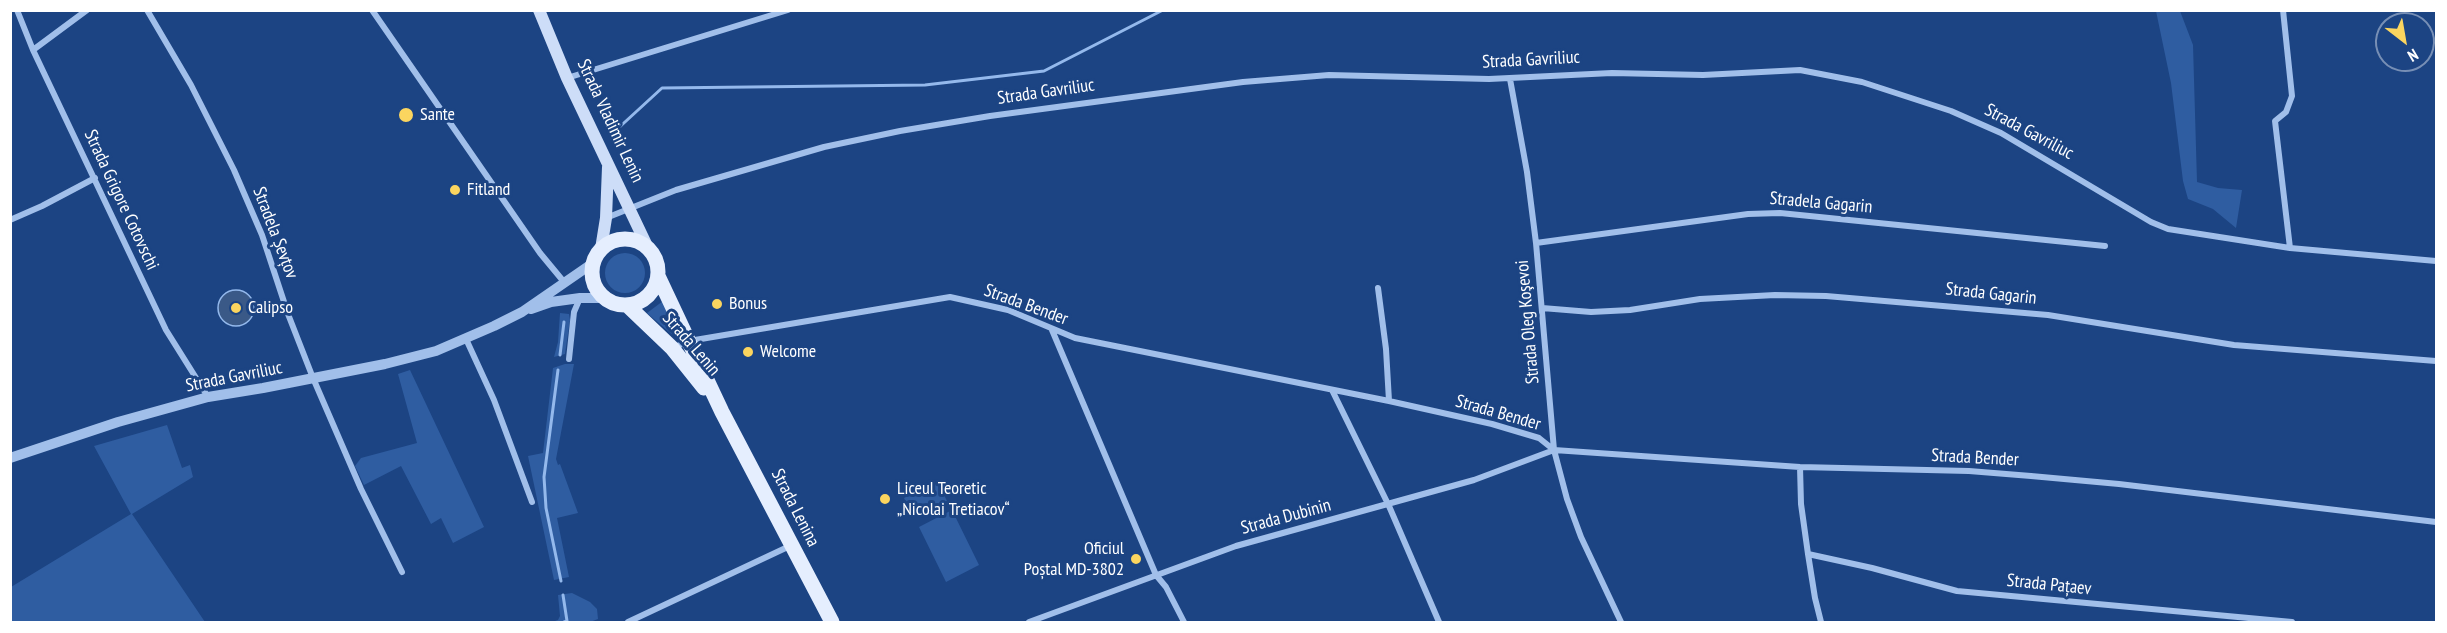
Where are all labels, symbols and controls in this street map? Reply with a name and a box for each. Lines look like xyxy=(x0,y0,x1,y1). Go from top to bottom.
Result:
north arrow xyxy=(2375,12,2435,72)
text: N xyxy=(2404,45,2422,67)
street label: Strada Gavriliuc xyxy=(1482,47,1580,73)
street label: Strada Vladimir Lenin xyxy=(572,56,648,186)
street label: Strada Gavriliuc xyxy=(996,74,1096,110)
street label: Strada Gavriliuc xyxy=(1981,100,2077,164)
place label: Sante xyxy=(420,104,455,126)
marker: Sante xyxy=(397,106,415,124)
street label: Strada Grigore Cotovschi xyxy=(79,126,163,274)
place label: Fitland xyxy=(467,179,510,201)
marker: Fitland xyxy=(448,183,462,197)
street label: Stradela Șevțov xyxy=(248,184,302,282)
street label: Stradela Gagarin xyxy=(1769,188,1873,218)
street label: Strada Oleg Koşevoi xyxy=(1512,259,1544,385)
street label: Strada Gagarin xyxy=(1944,278,2038,310)
street label: Strada Bender xyxy=(981,280,1071,330)
place label: Bonus xyxy=(729,293,767,315)
place label: Calipso xyxy=(248,297,293,319)
marker: Bonus xyxy=(710,297,724,311)
marker: Calipso xyxy=(229,301,243,315)
street label: Strada Lenin xyxy=(657,308,725,380)
place label: Welcome xyxy=(760,341,816,363)
marker: Welcome xyxy=(741,345,755,359)
street label: Strada Gavriliuc xyxy=(184,357,284,397)
street label: Strada Bender xyxy=(1453,391,1543,435)
street label: Strada Bender xyxy=(1931,445,2019,471)
street label: Strada Lenina xyxy=(766,465,824,551)
place label: Liceul Teoretic „Nicolai Tretiacov“ xyxy=(897,478,1010,520)
marker: Liceul Teoretic „Nicolai Tretiacov“ xyxy=(878,492,892,506)
street label: Strada Dubinin xyxy=(1239,495,1333,539)
place label: Oficiul Poștal MD-3802 xyxy=(1024,538,1124,580)
marker: Oficiul Poștal MD-3802 xyxy=(1129,552,1143,566)
street label: Strada Pațaev xyxy=(2006,570,2092,600)

